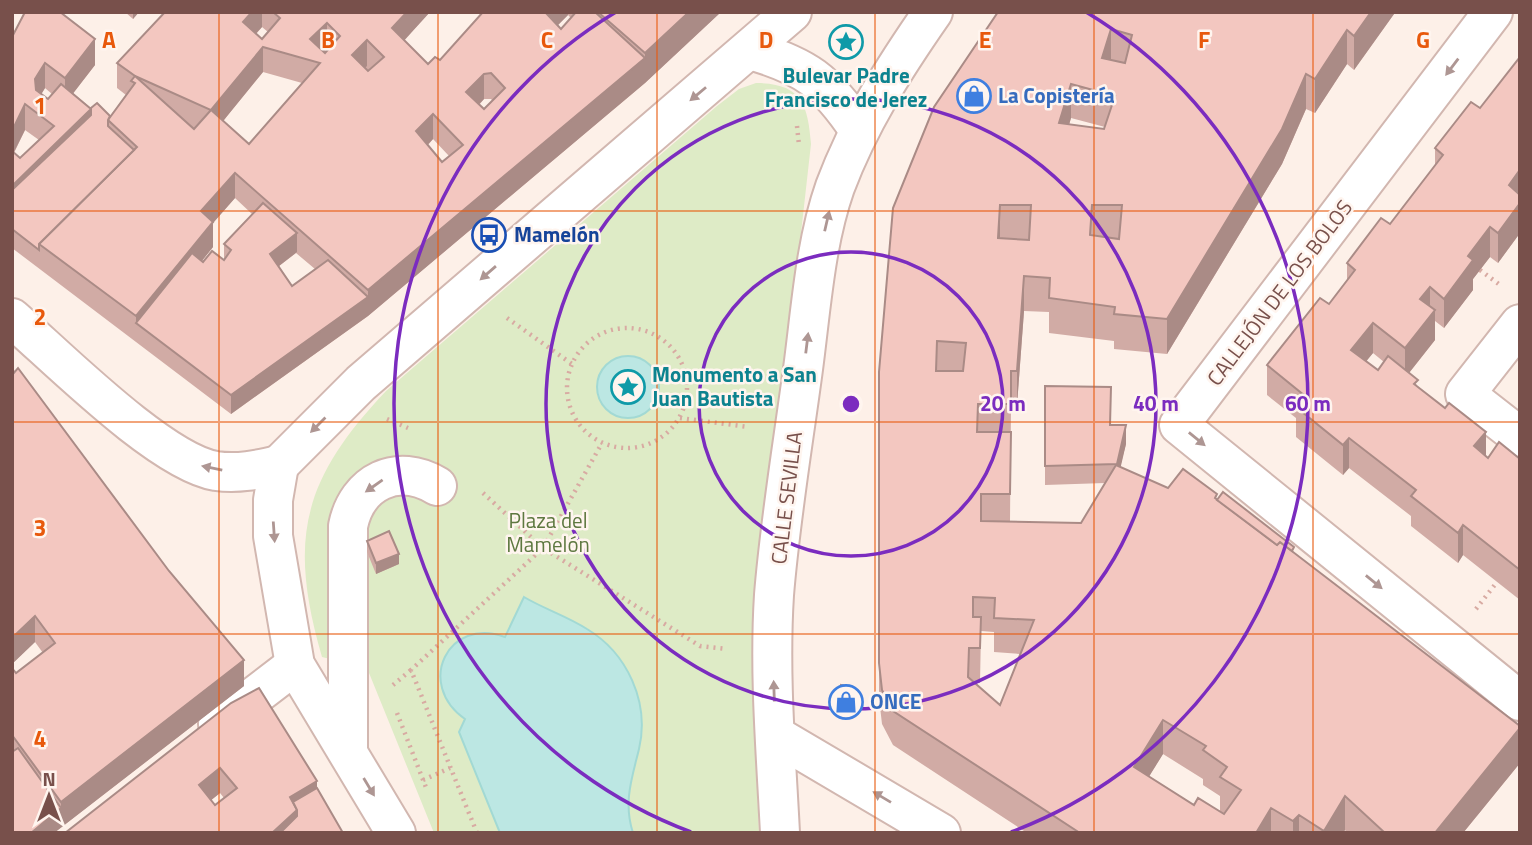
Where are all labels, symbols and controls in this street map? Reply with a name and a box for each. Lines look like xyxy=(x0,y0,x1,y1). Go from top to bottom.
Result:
text: A xyxy=(102,22,116,57)
text: B xyxy=(321,22,335,57)
text: C xyxy=(541,22,553,57)
text: D xyxy=(759,22,773,57)
text: E xyxy=(979,22,991,57)
text: F xyxy=(1198,22,1210,57)
text: G xyxy=(1416,22,1430,57)
place icon: Bulevar Padre Francisco de Jerez xyxy=(827,23,865,61)
one-way arrow xyxy=(1444,57,1459,75)
place label: Bulevar Padre Francisco de Jerez xyxy=(765,59,927,115)
shop icon: La Copistería xyxy=(955,77,993,115)
place label: La Copistería xyxy=(998,79,1115,111)
one-way arrow xyxy=(689,86,707,102)
text: 1 xyxy=(34,88,46,123)
street label: CALLEJÓN DE LOS BOLOS xyxy=(1199,193,1360,392)
one-way arrow xyxy=(822,210,833,232)
bus stop icon: Mamelón xyxy=(470,216,508,254)
place label: Mamelón xyxy=(514,218,600,250)
one-way arrow xyxy=(479,265,496,280)
text: 2 xyxy=(34,299,46,334)
one-way arrow xyxy=(801,332,812,354)
place label: Monumento a San Juan Bautista xyxy=(652,358,817,414)
place icon: Monumento a San Juan Bautista xyxy=(609,368,647,406)
text: 20 m xyxy=(980,387,1026,419)
text: 40 m xyxy=(1133,387,1179,419)
text: 60 m xyxy=(1285,387,1331,419)
centre of rings xyxy=(839,392,863,416)
one-way arrow xyxy=(311,416,327,433)
street label: CALLE SEVILLA xyxy=(762,429,810,566)
one-way arrow xyxy=(1188,431,1205,446)
one-way arrow xyxy=(201,463,223,474)
one-way arrow xyxy=(365,478,383,492)
park label: Plaza del Mamelón xyxy=(506,504,590,560)
text: 3 xyxy=(34,510,46,545)
one-way arrow xyxy=(269,521,280,543)
one-way arrow xyxy=(1365,574,1382,589)
one-way arrow xyxy=(768,680,779,702)
shop icon: ONCE xyxy=(827,683,865,721)
place label: ONCE xyxy=(870,685,921,717)
text: 4 xyxy=(34,721,46,756)
north arrow xyxy=(14,761,84,831)
text: N xyxy=(42,764,56,793)
one-way arrow xyxy=(362,777,375,796)
one-way arrow xyxy=(873,791,892,804)

